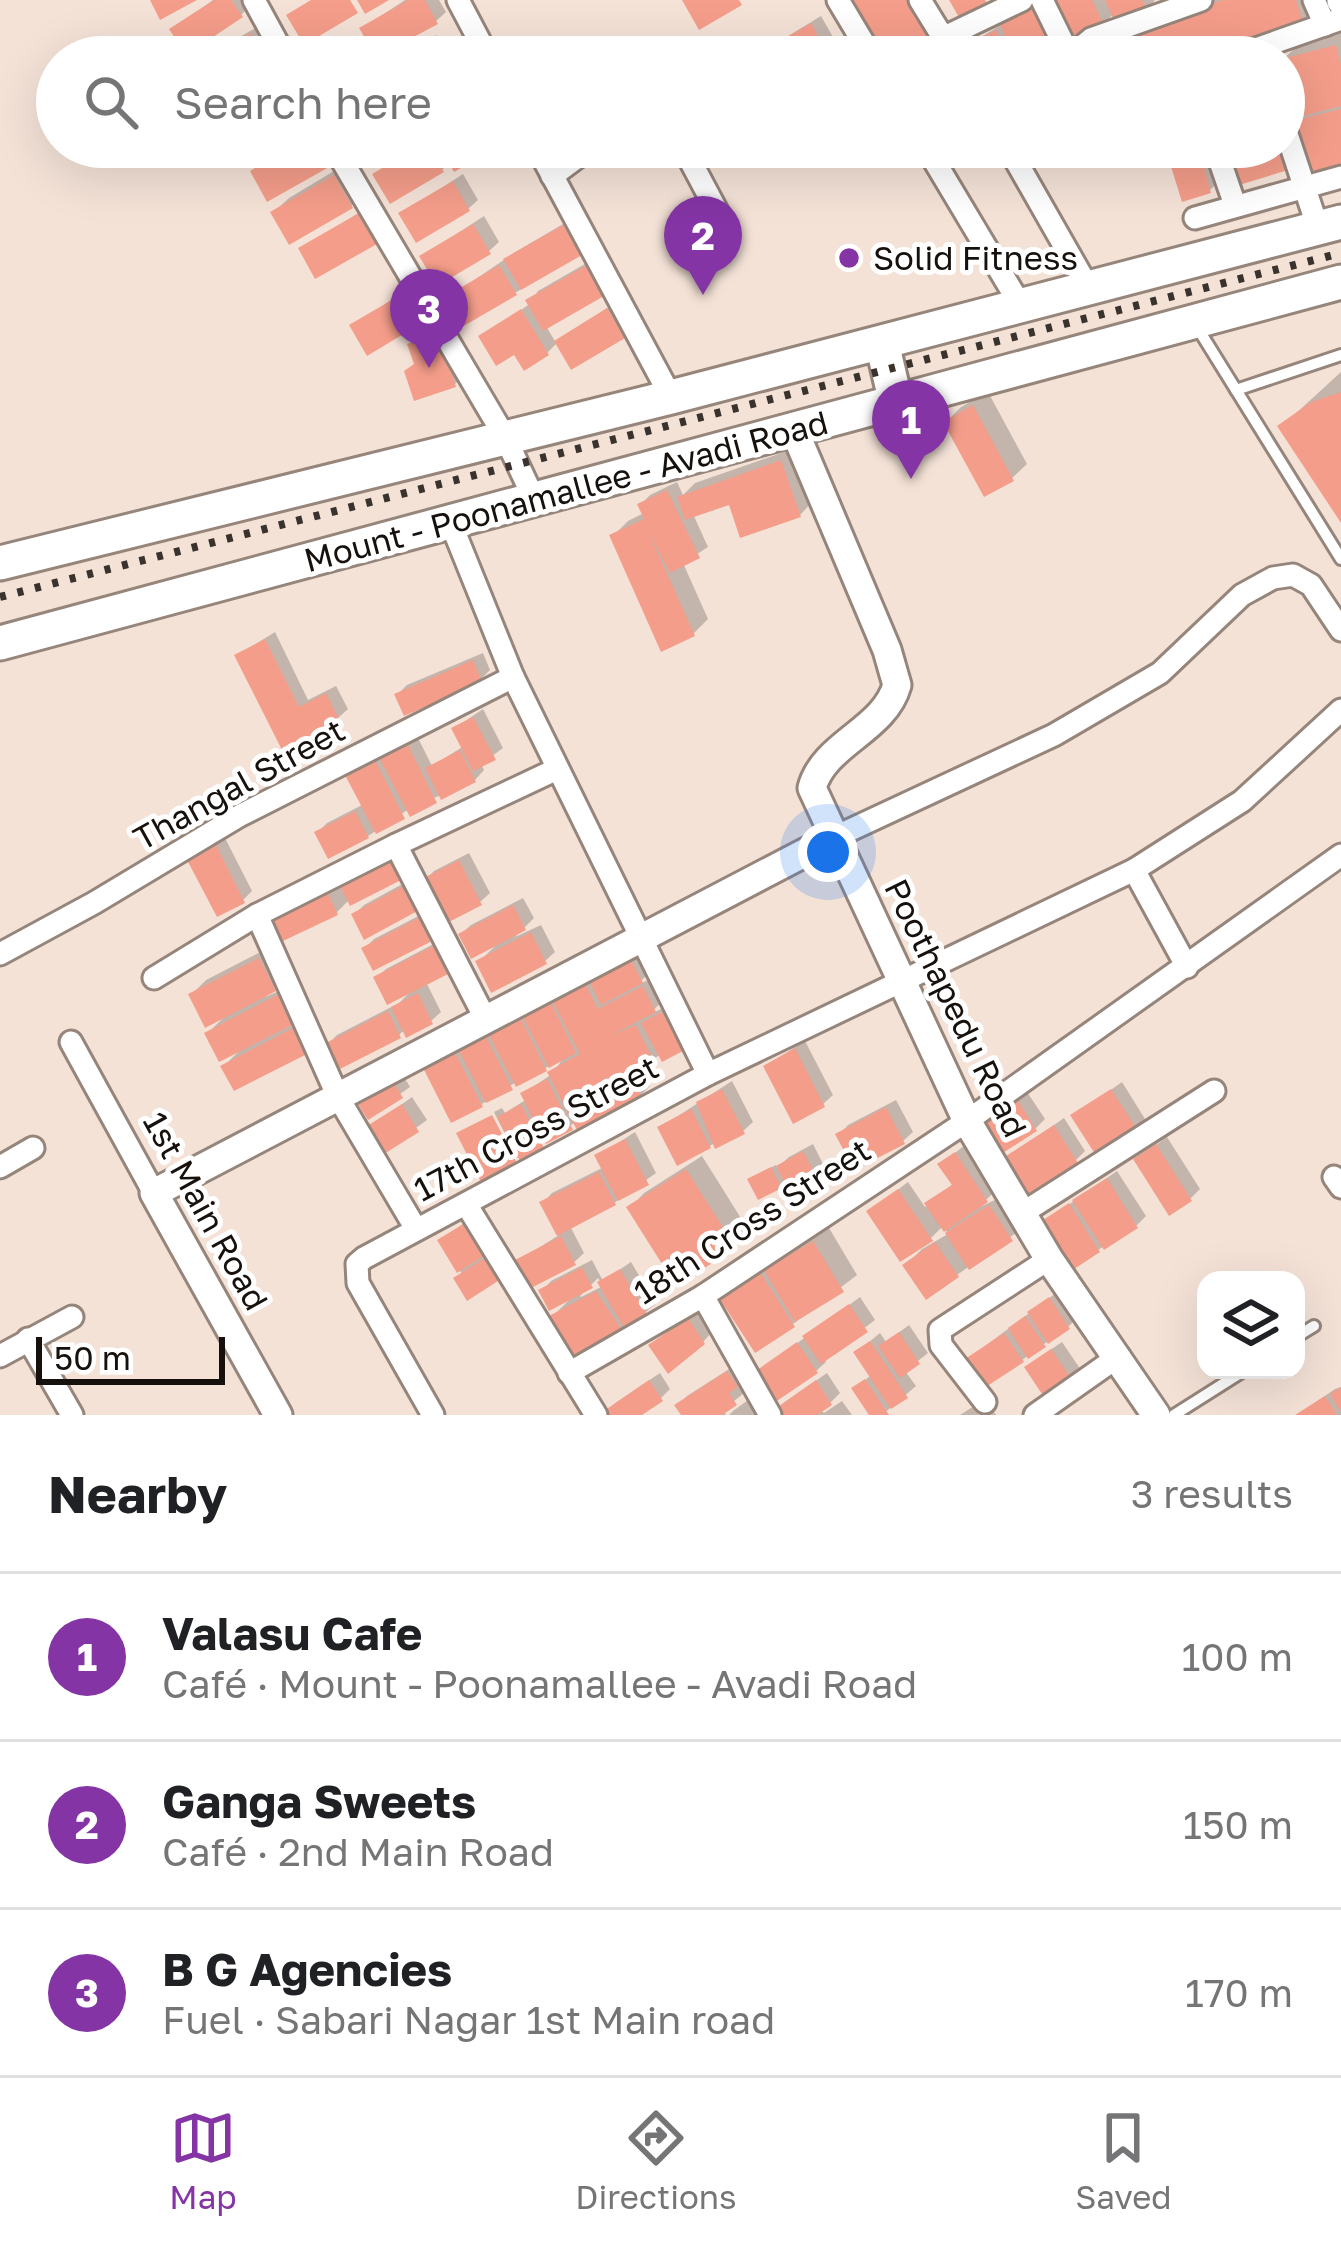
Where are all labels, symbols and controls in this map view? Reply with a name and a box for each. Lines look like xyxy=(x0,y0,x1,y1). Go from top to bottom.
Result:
search box xyxy=(36,36,1305,168)
icon: search xyxy=(78,69,144,135)
text: Search here xyxy=(174,75,432,129)
pin: 2 xyxy=(664,196,742,295)
place label: Solid Fitness xyxy=(873,238,1078,277)
marker: Solid Fitness xyxy=(836,245,862,271)
pin: 3 xyxy=(390,269,468,368)
pin: 1 xyxy=(872,380,950,479)
street label: Mount - Poonamallee - Avadi Road xyxy=(300,402,832,579)
street label: Thangal Street xyxy=(126,710,351,858)
your location xyxy=(798,822,858,882)
street label: Poothapedu Road xyxy=(877,873,1036,1143)
street label: 17th Cross Street xyxy=(407,1047,665,1208)
street label: 1st Main Road xyxy=(136,1105,277,1317)
street label: 18th Cross Street xyxy=(626,1130,877,1311)
map controls xyxy=(1197,1271,1305,1379)
button: layers xyxy=(1197,1271,1305,1379)
scale bar xyxy=(36,1331,225,1384)
text: 50 m xyxy=(54,1338,131,1377)
text: Nearby xyxy=(48,1463,227,1524)
text: 3 results xyxy=(1131,1470,1293,1517)
text: Valasu Cafe xyxy=(162,1606,422,1660)
text: 1 xyxy=(77,1633,97,1680)
text: 100 m xyxy=(1181,1633,1293,1680)
text: Café · Mount - Poonamallee - Avadi Road xyxy=(162,1660,917,1707)
text: Ganga Sweets xyxy=(162,1774,476,1828)
text: 2 xyxy=(75,1801,99,1848)
text: 150 m xyxy=(1183,1801,1293,1848)
text: Café · 2nd Main Road xyxy=(162,1828,554,1875)
text: B G Agencies xyxy=(162,1942,452,1996)
text: 3 xyxy=(75,1969,99,2016)
text: 170 m xyxy=(1185,1969,1293,2016)
text: Fuel · Sabari Nagar 1st Main road xyxy=(162,1996,775,2043)
tab: Map xyxy=(169,2105,237,2216)
tab: Directions xyxy=(575,2105,737,2216)
tab: Saved xyxy=(1075,2105,1172,2216)

